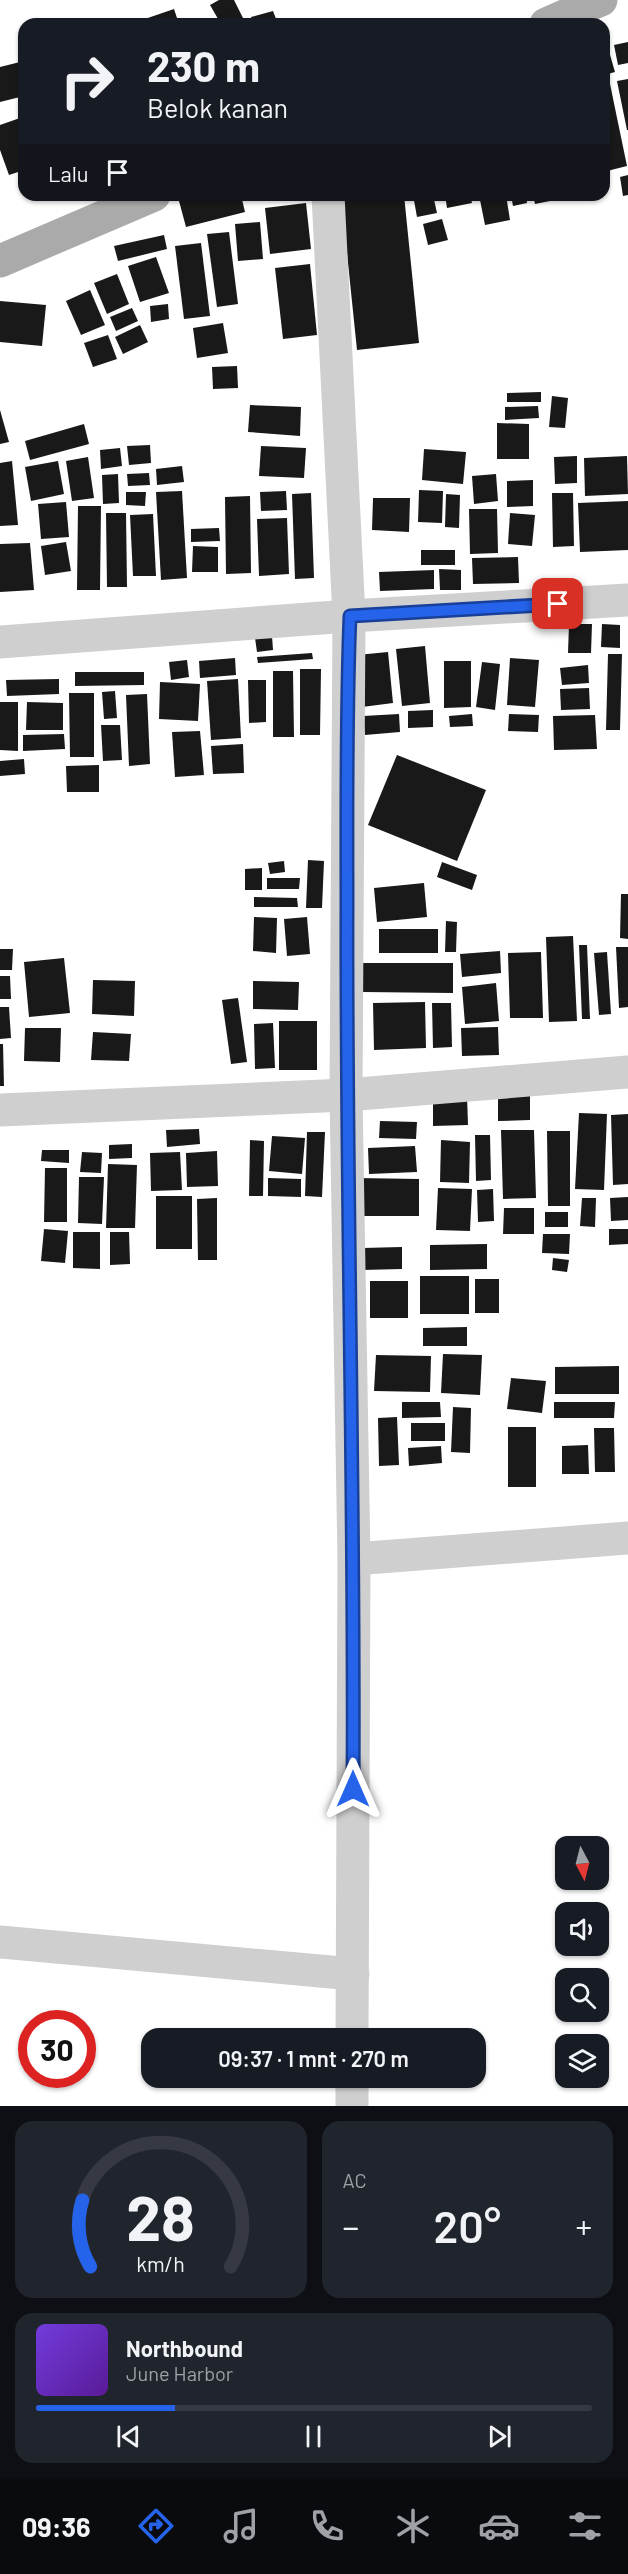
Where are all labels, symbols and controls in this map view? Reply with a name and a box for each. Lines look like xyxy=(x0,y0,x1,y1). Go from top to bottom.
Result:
text: 230 m xyxy=(147,40,260,90)
icon: right xyxy=(48,42,126,120)
text: Belok kanan xyxy=(147,91,288,123)
icon: arrive xyxy=(101,156,134,189)
text: Lalu xyxy=(48,160,89,186)
pin xyxy=(532,578,583,629)
icon: arrive xyxy=(541,587,574,620)
position arrow xyxy=(321,1757,385,1821)
north arrow xyxy=(555,1836,609,1890)
map controls xyxy=(555,1836,609,2088)
button: sound xyxy=(555,1902,609,1956)
button: search xyxy=(555,1968,609,2022)
speed limit sign: 30 xyxy=(18,2010,96,2088)
button: layers xyxy=(555,2034,609,2088)
text: 09:37 · 1 mnt · 270 m xyxy=(218,2045,409,2071)
text: AC xyxy=(343,2168,367,2192)
text: 28 xyxy=(126,2179,195,2253)
text: 20° xyxy=(434,2198,501,2252)
text: − xyxy=(343,2206,359,2246)
text: + xyxy=(576,2206,592,2246)
text: km/h xyxy=(136,2251,185,2276)
text: Northbound xyxy=(126,2335,243,2361)
text: June Harbor xyxy=(126,2361,233,2385)
icon: previous xyxy=(112,2420,145,2453)
icon: pause xyxy=(297,2420,330,2453)
icon: next xyxy=(483,2420,516,2453)
icon: directions xyxy=(135,2505,177,2547)
icon: music xyxy=(220,2505,262,2547)
icon: phone xyxy=(306,2505,348,2547)
icon: climate xyxy=(392,2505,434,2547)
icon: car xyxy=(478,2505,520,2547)
icon: filters xyxy=(564,2505,606,2547)
text: 09:36 xyxy=(22,2510,91,2542)

